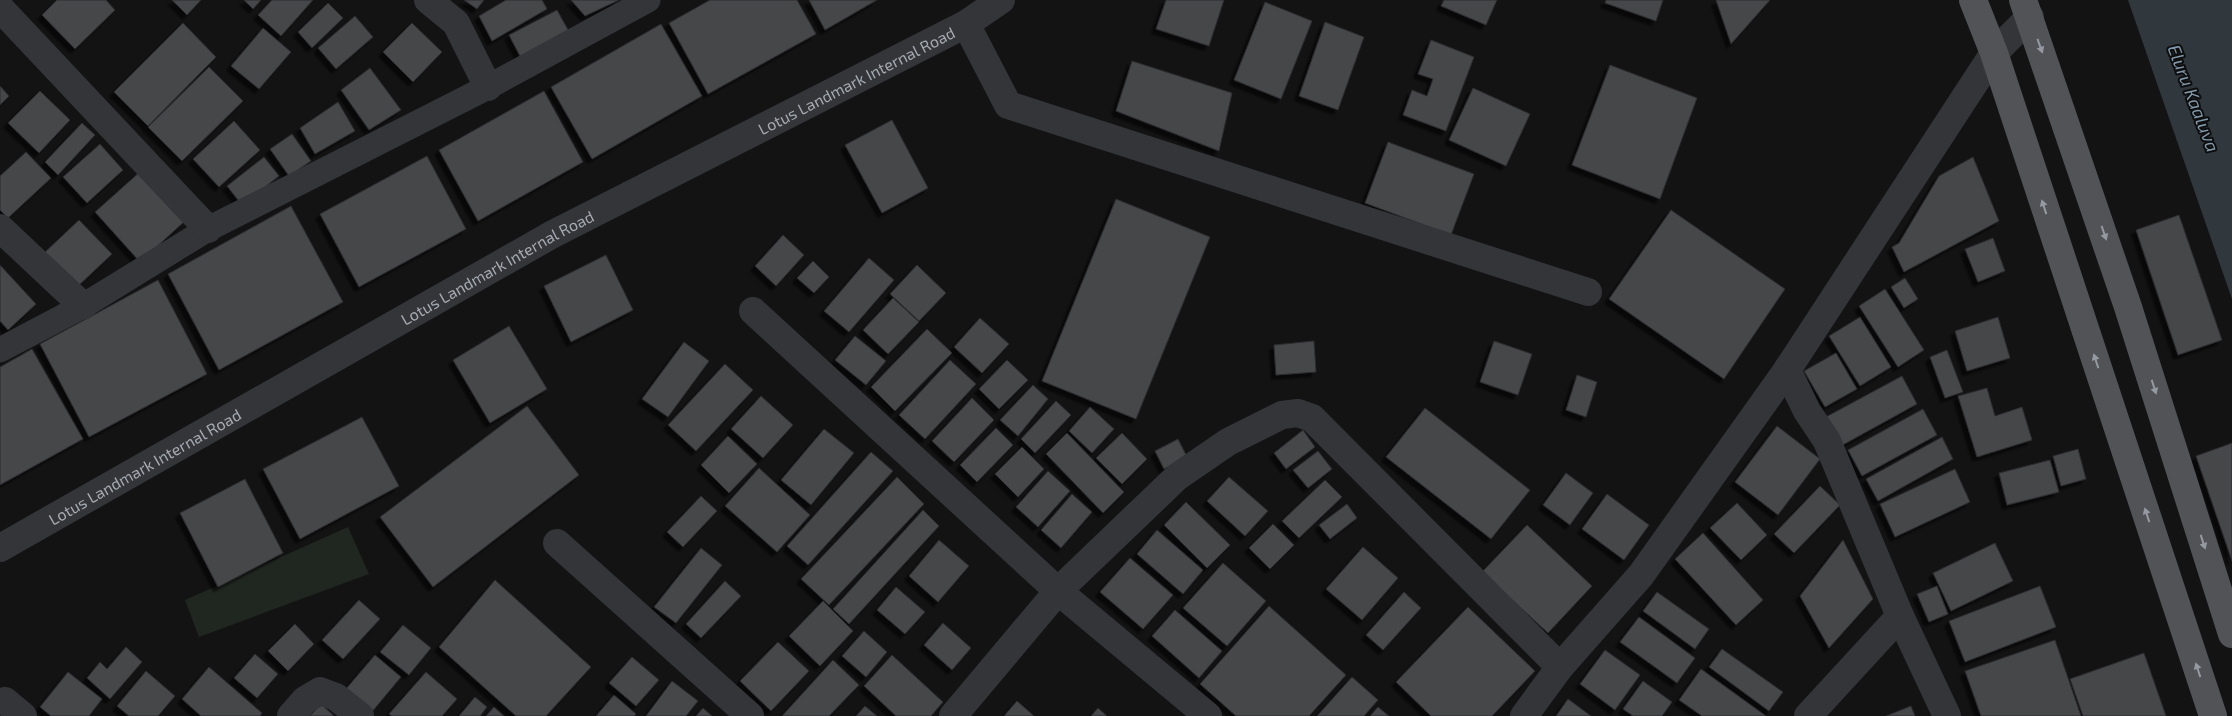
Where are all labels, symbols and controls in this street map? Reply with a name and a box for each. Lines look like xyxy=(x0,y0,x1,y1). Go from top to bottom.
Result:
street label: Lotus Landmark Internal Road xyxy=(755,22,958,138)
one-way arrow xyxy=(2036,39,2044,54)
water label: Eluru Kaaluva xyxy=(2163,41,2225,155)
one-way arrow xyxy=(2040,199,2048,214)
street label: Lotus Landmark Internal Road xyxy=(397,206,597,328)
one-way arrow xyxy=(2100,226,2108,241)
one-way arrow xyxy=(2091,354,2099,369)
one-way arrow xyxy=(2150,380,2158,395)
street label: Lotus Landmark Internal Road xyxy=(45,404,244,528)
one-way arrow xyxy=(2142,508,2150,523)
one-way arrow xyxy=(2200,535,2207,550)
one-way arrow xyxy=(2193,662,2201,677)

